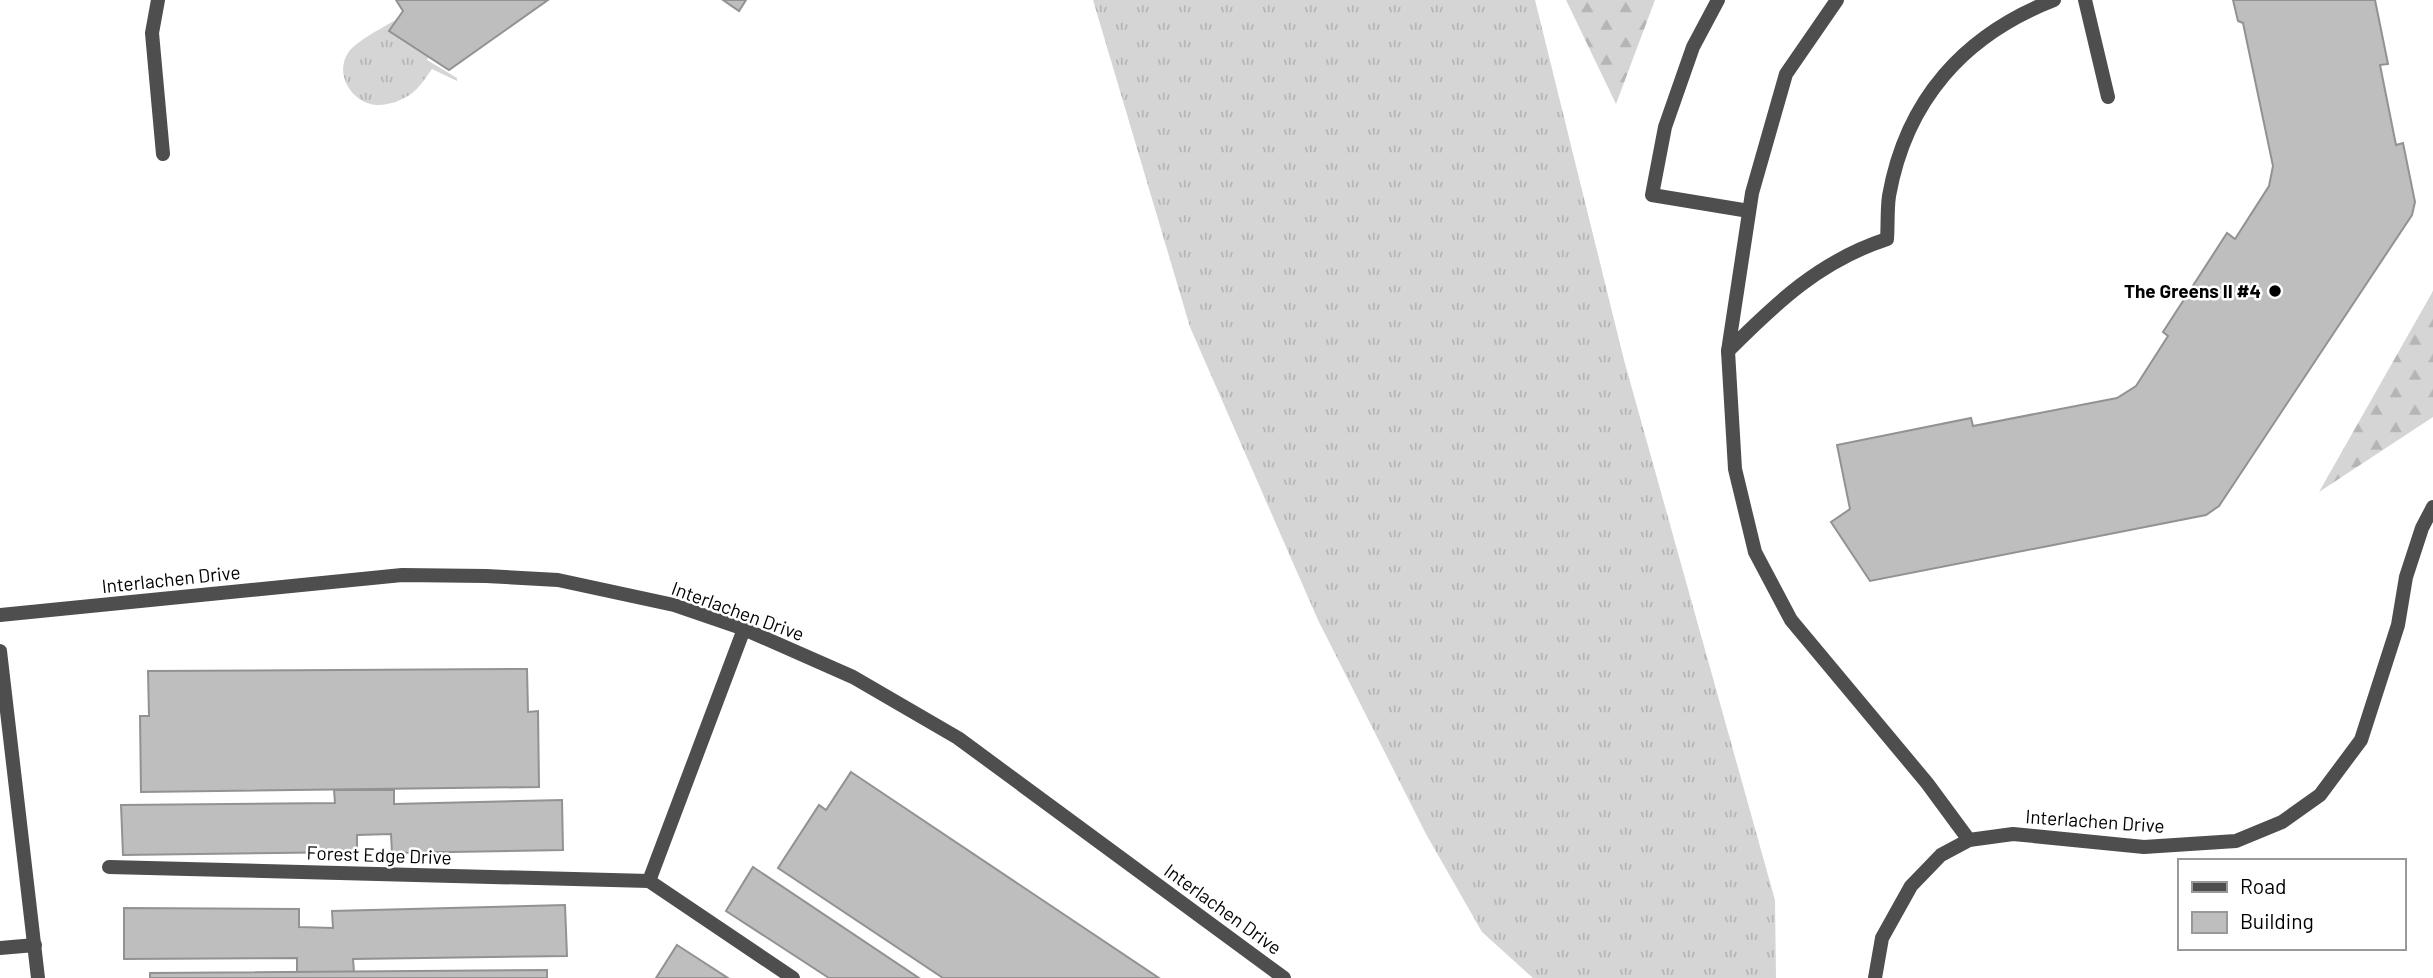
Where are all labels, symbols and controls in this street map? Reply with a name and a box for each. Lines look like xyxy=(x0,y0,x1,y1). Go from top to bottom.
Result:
place label: The Greens II #4 xyxy=(2124,279,2261,302)
marker: The Greens II #4 xyxy=(2267,283,2283,299)
street label: Interlachen Drive xyxy=(100,560,241,597)
street label: Interlachen Drive xyxy=(669,576,808,645)
street label: Interlachen Drive xyxy=(2025,804,2165,837)
street label: Forest Edge Drive xyxy=(306,840,452,869)
street label: Interlachen Drive xyxy=(1160,858,1286,959)
legend xyxy=(2178,859,2405,950)
text: Road xyxy=(2240,873,2286,898)
text: Building xyxy=(2240,908,2314,933)

